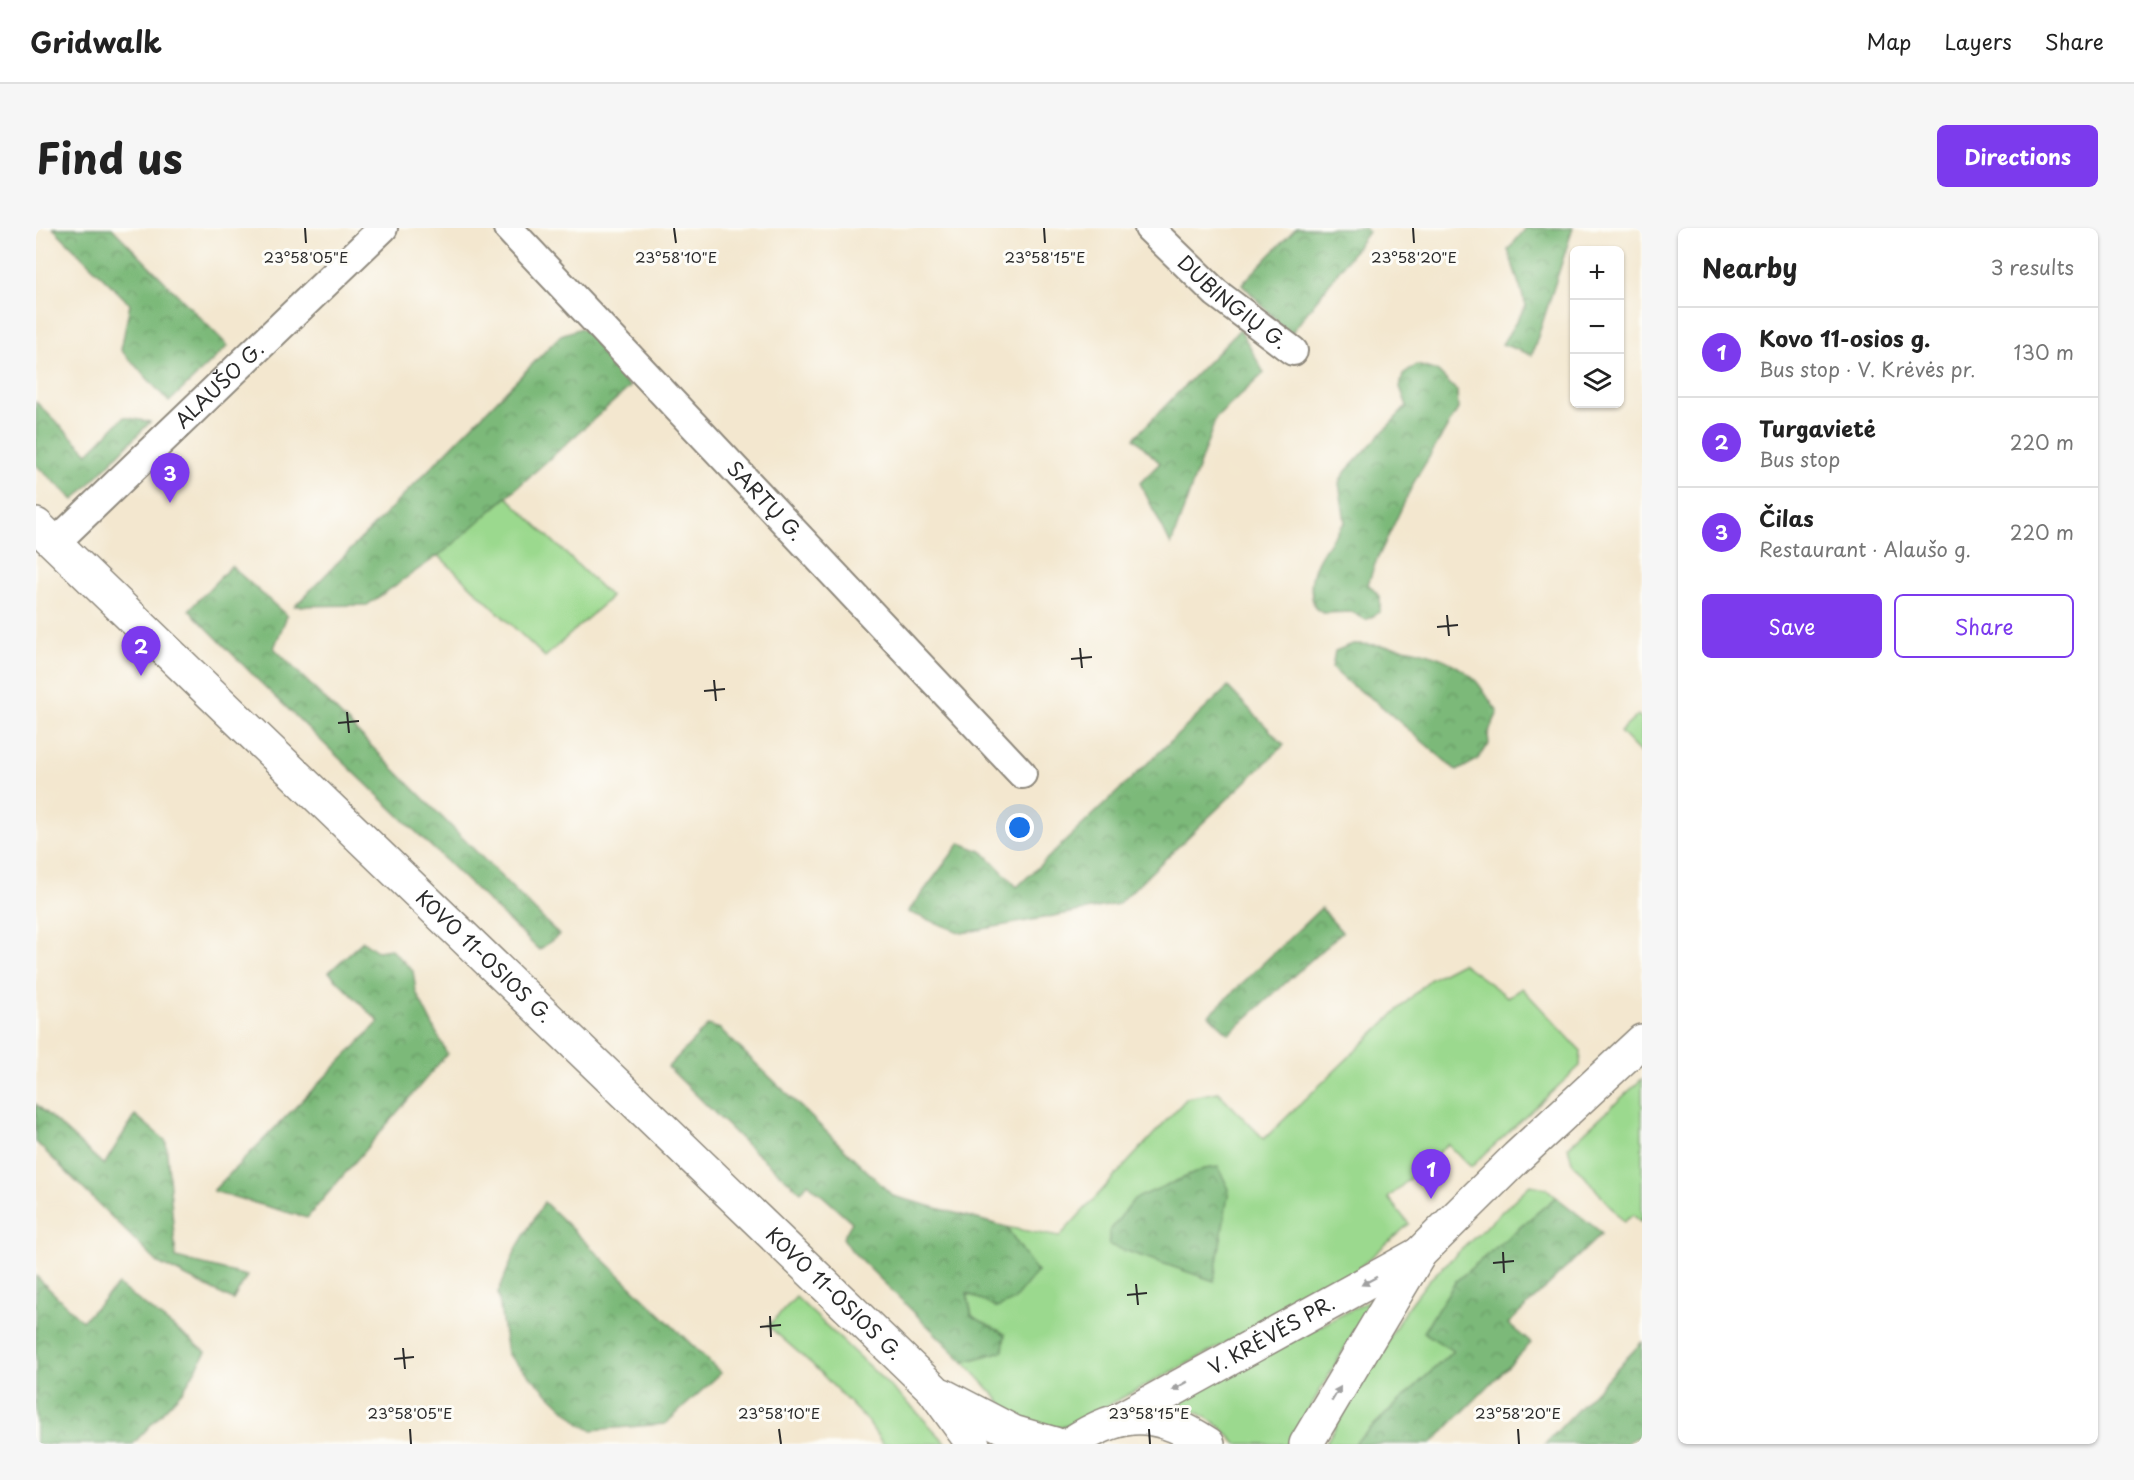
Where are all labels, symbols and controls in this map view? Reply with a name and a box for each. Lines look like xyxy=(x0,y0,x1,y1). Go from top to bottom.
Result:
text: Gridwalk xyxy=(30,20,162,63)
text: Map xyxy=(1867,25,1911,57)
text: Layers xyxy=(1944,25,2012,57)
text: Share xyxy=(2045,25,2104,57)
text: Find us xyxy=(36,125,183,188)
button: Directions xyxy=(1937,125,2098,187)
text: 23°58'05"E xyxy=(264,245,348,268)
text: 23°58'10"E xyxy=(635,245,717,268)
text: 23°58'15"E xyxy=(1005,245,1085,268)
text: 23°58'20"E xyxy=(1371,245,1457,268)
map controls xyxy=(1570,246,1624,408)
button: + xyxy=(1570,246,1624,300)
street label: DUBINGIŲ G. xyxy=(1171,248,1294,356)
text: Nearby xyxy=(1702,248,1797,287)
text: 3 results xyxy=(1991,252,2074,282)
button: − xyxy=(1570,300,1624,354)
text: Kovo 11-osios g. xyxy=(1759,321,1930,354)
street label: ALAUŠO G. xyxy=(167,334,270,435)
text: 1 xyxy=(1717,337,1726,367)
text: 130 m xyxy=(2014,337,2074,367)
button: layers xyxy=(1570,354,1624,408)
text: Bus stop · V. Krėvės pr. xyxy=(1759,354,1976,384)
text: Turgavietė xyxy=(1759,411,1876,444)
text: 2 xyxy=(1714,427,1729,457)
text: 220 m xyxy=(2010,427,2074,457)
text: Bus stop xyxy=(1759,444,1840,474)
pin: 3 xyxy=(150,454,190,503)
street label: SARTŲ G. xyxy=(720,454,811,547)
text: Čilas xyxy=(1759,501,1814,534)
text: 3 xyxy=(1715,517,1728,547)
text: 220 m xyxy=(2010,517,2074,547)
text: Restaurant · Alaušo g. xyxy=(1759,534,1971,564)
button: Save xyxy=(1702,594,1882,658)
button: Share xyxy=(1894,594,2074,658)
pin: 2 xyxy=(122,626,160,676)
your location xyxy=(1005,813,1034,842)
street label: KOVO 11-OSIOS G. xyxy=(409,882,560,1029)
pin: 1 xyxy=(1412,1150,1450,1199)
street label: KOVO 11-OSIOS G. xyxy=(759,1220,910,1366)
one-way arrow xyxy=(1360,1276,1377,1286)
street label: V. KRĖVĖS PR. xyxy=(1202,1287,1340,1382)
one-way arrow xyxy=(1172,1380,1188,1391)
one-way arrow xyxy=(1330,1386,1341,1402)
text: 23°58'05"E xyxy=(368,1401,452,1424)
text: 23°58'10"E xyxy=(738,1401,820,1424)
text: 23°58'15"E xyxy=(1109,1401,1189,1424)
text: 23°58'20"E xyxy=(1475,1401,1561,1424)

